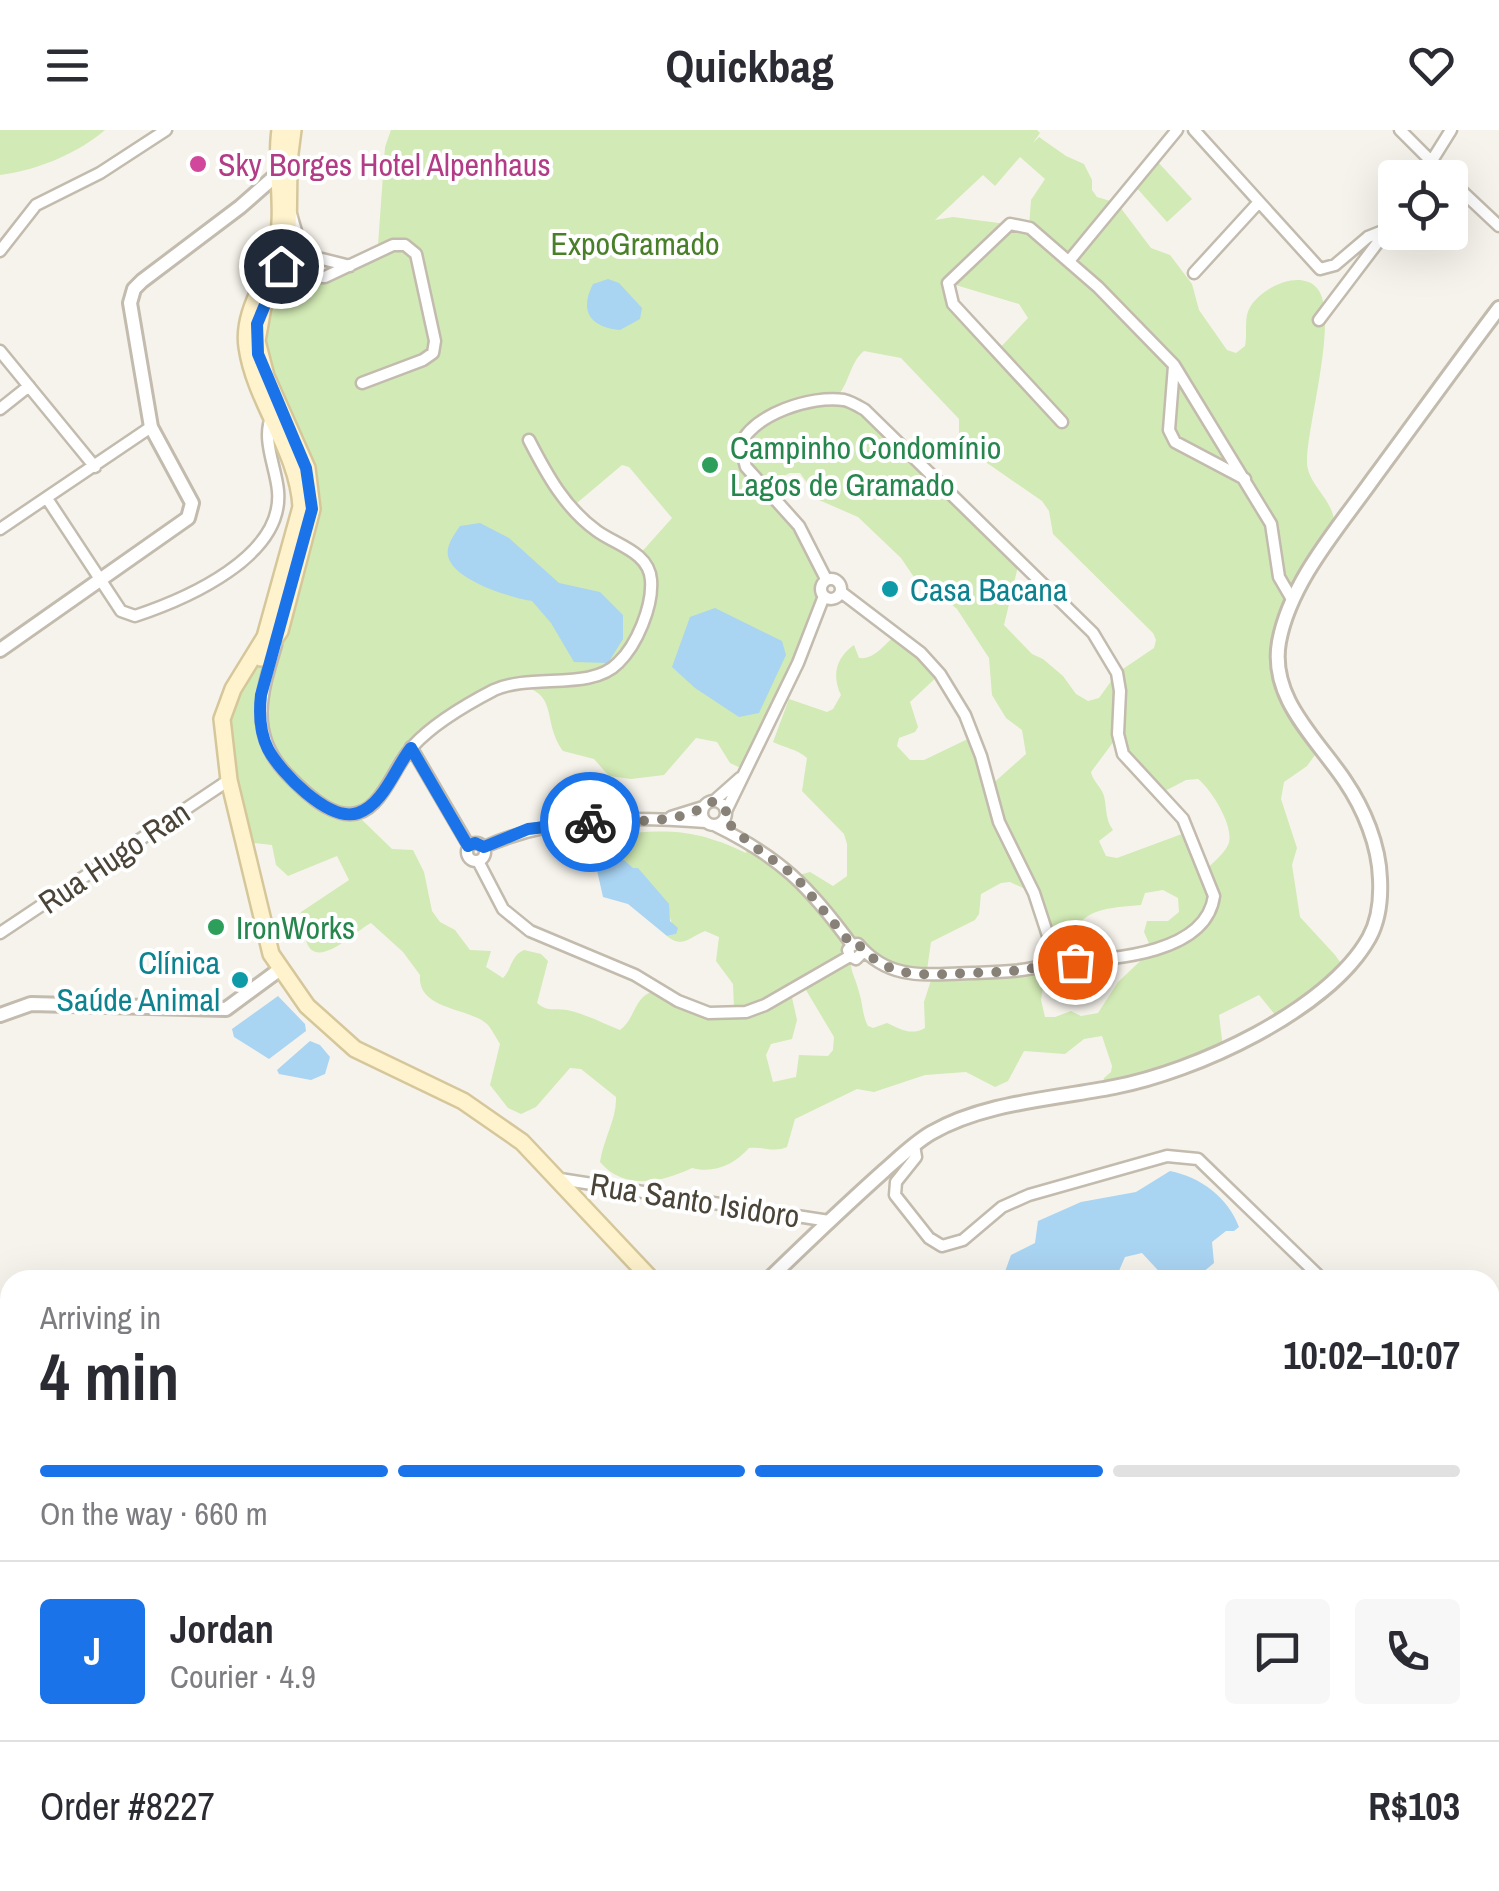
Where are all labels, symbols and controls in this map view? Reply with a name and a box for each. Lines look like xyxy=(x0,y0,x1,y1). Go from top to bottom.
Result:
text: Quickbag xyxy=(665,35,834,96)
icon: menu xyxy=(40,38,95,93)
icon: heart xyxy=(1404,38,1459,93)
place label: Sky Borges Hotel Alpenhaus xyxy=(218,143,551,186)
marker: Sky Borges Hotel Alpenhaus xyxy=(187,153,209,175)
map controls xyxy=(1378,160,1468,250)
button: locate xyxy=(1378,160,1468,250)
park label: ExpoGramado xyxy=(550,222,720,265)
pin xyxy=(239,224,324,309)
icon: home xyxy=(254,239,309,294)
place label: Campinho Condomínio Lagos de Gramado xyxy=(730,426,1001,506)
marker: Campinho Condomínio Lagos de Gramado xyxy=(699,454,721,476)
place label: Casa Bacana xyxy=(910,568,1068,611)
marker: Casa Bacana xyxy=(879,578,901,600)
courier xyxy=(540,772,640,872)
street label: Rua Hugo Ran xyxy=(30,791,198,923)
icon: bike xyxy=(563,795,618,850)
place label: IronWorks xyxy=(236,906,355,949)
marker: IronWorks xyxy=(205,916,227,938)
pin xyxy=(1033,920,1118,1005)
icon: bag xyxy=(1048,935,1103,990)
place label: Clínica Saúde Animal xyxy=(57,941,220,1021)
marker: Clínica Saúde Animal xyxy=(229,969,251,991)
street label: Rua Santo Isidoro xyxy=(587,1162,803,1238)
text: Arriving in xyxy=(40,1296,161,1339)
text: 10:02–10:07 xyxy=(1283,1330,1460,1381)
text: 4 min xyxy=(40,1333,179,1420)
text: On the way · 660 m xyxy=(40,1492,268,1535)
button: chat xyxy=(1225,1599,1330,1704)
button: phone xyxy=(1355,1599,1460,1704)
text: Jordan xyxy=(170,1604,274,1655)
text: J xyxy=(84,1626,101,1677)
text: Courier · 4.9 xyxy=(170,1655,316,1698)
text: Order #8227 xyxy=(40,1781,215,1832)
text: R$103 xyxy=(1368,1781,1460,1832)

